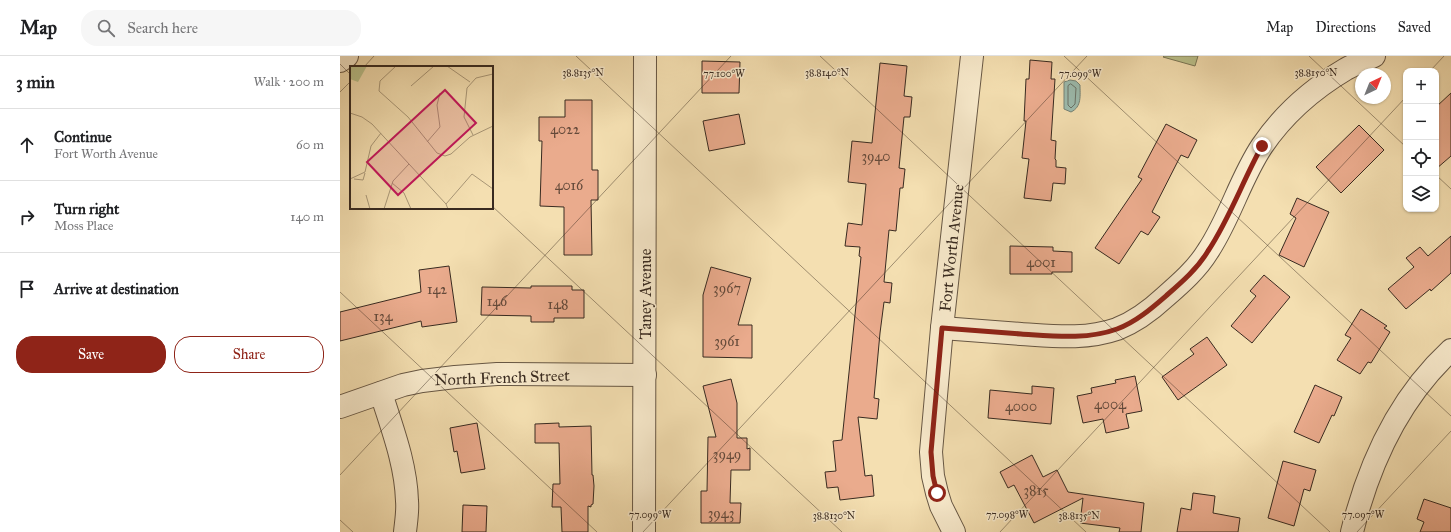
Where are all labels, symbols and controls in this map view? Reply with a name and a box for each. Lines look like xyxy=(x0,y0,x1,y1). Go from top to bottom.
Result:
search box xyxy=(81,10,361,46)
text: Map xyxy=(20,16,57,39)
icon: search xyxy=(95,17,117,39)
text: Search here xyxy=(127,19,198,37)
text: Map xyxy=(1266,19,1293,36)
text: Directions xyxy=(1315,19,1376,36)
text: Saved xyxy=(1398,19,1431,36)
inset map xyxy=(350,66,493,209)
text: 38.8135°N xyxy=(562,67,604,79)
text: 38.8140°N xyxy=(805,67,850,79)
text: 38.8150°N xyxy=(1294,67,1338,79)
text: 77.100°W xyxy=(703,68,745,80)
text: 77.099°W xyxy=(1059,68,1102,80)
north arrow xyxy=(1355,68,1391,104)
map controls xyxy=(1403,68,1439,212)
button: + xyxy=(1403,68,1439,104)
text: 3 min xyxy=(16,72,55,93)
text: Walk · 200 m xyxy=(254,74,324,90)
button: − xyxy=(1403,104,1439,140)
house number: 4022 xyxy=(550,121,580,138)
text: Continue xyxy=(54,128,112,146)
icon: ahead xyxy=(16,134,38,156)
text: 60 m xyxy=(296,137,324,153)
route end xyxy=(1253,137,1271,155)
button: locate xyxy=(1403,140,1439,176)
text: Fort Worth Avenue xyxy=(54,146,158,162)
house number: 3940 xyxy=(861,148,891,165)
button: layers xyxy=(1403,176,1439,212)
house number: 4016 xyxy=(555,177,584,194)
street label: Fort Worth Avenue xyxy=(935,183,968,313)
text: Turn right xyxy=(54,200,119,218)
icon: right xyxy=(16,206,38,228)
text: 140 m xyxy=(290,209,324,225)
text: Moss Place xyxy=(54,218,114,234)
street label: Taney Avenue xyxy=(636,248,655,339)
house number: 4001 xyxy=(1026,254,1056,271)
icon: arrive xyxy=(16,278,38,300)
text: Arrive at destination xyxy=(54,280,179,298)
house number: 3967 xyxy=(713,280,741,297)
house number: 142 xyxy=(427,281,447,298)
house number: 146 xyxy=(487,293,508,310)
house number: 148 xyxy=(548,296,568,313)
house number: 134 xyxy=(374,308,394,325)
house number: 3961 xyxy=(714,333,740,350)
button: Save xyxy=(16,336,166,373)
button: Share xyxy=(174,336,324,373)
street label: North French Street xyxy=(434,366,570,389)
house number: 4004 xyxy=(1094,396,1127,413)
house number: 4000 xyxy=(1005,398,1037,415)
house number: 3949 xyxy=(713,446,741,463)
house number: 3815 xyxy=(1024,482,1049,499)
route start xyxy=(928,484,946,502)
house number: 3943 xyxy=(708,505,734,522)
text: 77.099°W xyxy=(629,509,672,521)
text: 77.098°W xyxy=(986,509,1029,521)
text: 77.097°W xyxy=(1342,509,1385,521)
text: 38.8130°N xyxy=(813,510,856,522)
text: 38.8135°N xyxy=(1058,510,1100,522)

